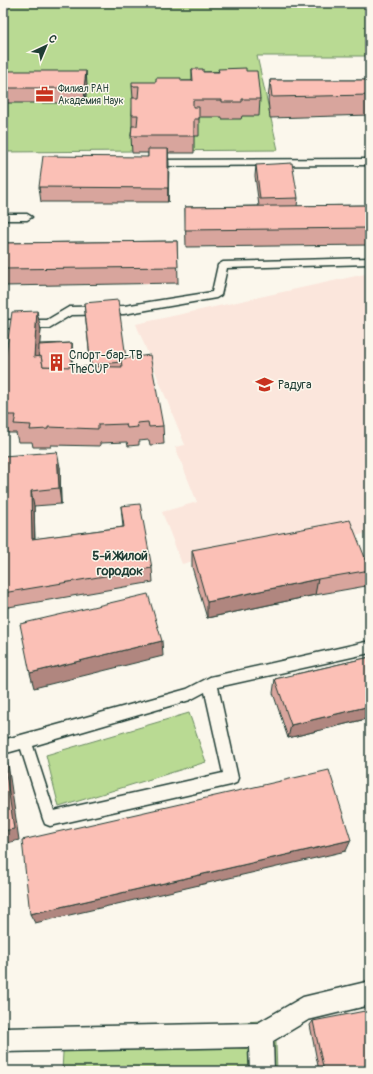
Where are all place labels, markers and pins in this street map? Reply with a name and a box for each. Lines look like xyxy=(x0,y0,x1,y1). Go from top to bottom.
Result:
place label: Филиал РАН Академия Наук xyxy=(58,83,124,107)
office icon: Филиал РАН Академия Наук xyxy=(35,84,55,104)
place label: Спорт-бар-ТВ TheCUP xyxy=(69,348,143,377)
building icon: Спорт-бар-ТВ TheCUP xyxy=(46,352,66,372)
school or university icon: Радуга xyxy=(255,375,275,395)
place label: Радуга xyxy=(278,378,312,393)

